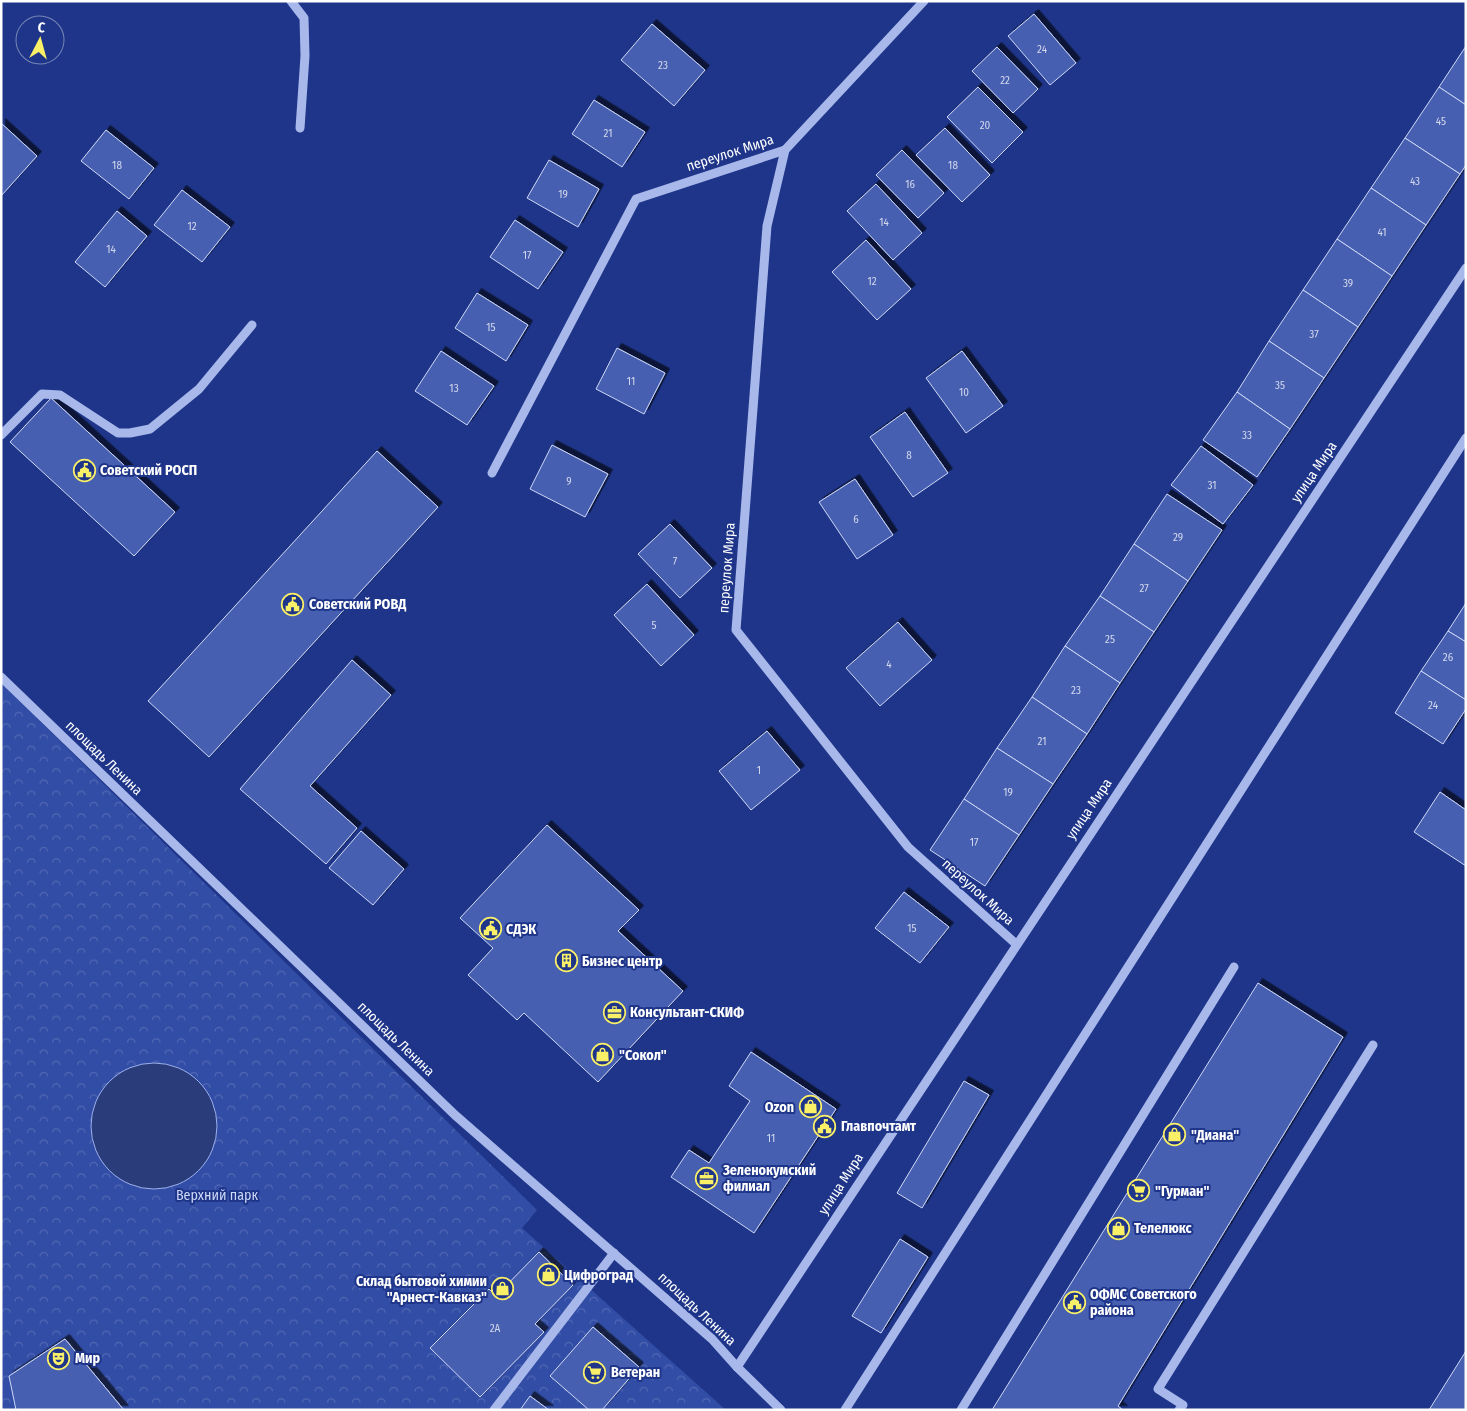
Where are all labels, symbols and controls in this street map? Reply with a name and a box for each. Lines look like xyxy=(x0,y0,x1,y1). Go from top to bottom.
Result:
north arrow xyxy=(15,15,65,65)
text: С xyxy=(37,19,46,36)
house number: 24 xyxy=(1037,43,1048,56)
house number: 23 xyxy=(658,59,668,72)
house number: 22 xyxy=(1000,74,1010,87)
house number: 45 xyxy=(1436,115,1446,128)
house number: 20 xyxy=(980,119,991,132)
house number: 21 xyxy=(604,127,612,140)
street label: переулок Мира xyxy=(684,131,776,175)
house number: 18 xyxy=(112,159,122,172)
house number: 18 xyxy=(948,159,958,172)
house number: 43 xyxy=(1410,175,1420,188)
house number: 16 xyxy=(905,178,915,191)
house number: 19 xyxy=(558,188,568,201)
house number: 14 xyxy=(879,216,889,229)
house number: 12 xyxy=(187,220,197,233)
house number: 41 xyxy=(1377,226,1387,239)
house number: 14 xyxy=(106,243,116,256)
house number: 17 xyxy=(523,249,532,262)
house number: 12 xyxy=(867,275,877,288)
house number: 39 xyxy=(1343,277,1353,290)
house number: 15 xyxy=(486,321,496,334)
house number: 37 xyxy=(1309,328,1319,341)
house number: 11 xyxy=(627,375,635,388)
house number: 35 xyxy=(1275,379,1285,392)
house number: 13 xyxy=(449,382,459,395)
house number: 10 xyxy=(959,386,969,399)
house number: 33 xyxy=(1242,429,1252,442)
street label: улица Мира xyxy=(1287,438,1341,506)
house number: 8 xyxy=(906,449,912,462)
public building icon: Советский РОСП xyxy=(72,458,96,482)
place label: Советский РОСП xyxy=(100,462,197,479)
house number: 9 xyxy=(566,475,572,488)
house number: 31 xyxy=(1208,479,1217,492)
house number: 6 xyxy=(853,513,859,526)
street label: переулок Мира xyxy=(715,522,739,614)
house number: 29 xyxy=(1173,531,1183,544)
house number: 7 xyxy=(673,555,678,568)
house number: 27 xyxy=(1139,582,1149,595)
public building icon: Советский РОВД xyxy=(281,592,305,616)
place label: Советский РОВД xyxy=(309,596,406,613)
house number: 5 xyxy=(651,619,657,632)
house number: 25 xyxy=(1105,633,1115,646)
house number: 26 xyxy=(1443,651,1454,664)
house number: 4 xyxy=(886,658,892,671)
house number: 23 xyxy=(1071,684,1081,697)
house number: 24 xyxy=(1428,699,1439,712)
street label: площадь Ленина xyxy=(62,717,146,799)
house number: 21 xyxy=(1038,735,1046,748)
house number: 1 xyxy=(757,764,761,777)
street label: улица Мира xyxy=(1062,775,1116,843)
house number: 19 xyxy=(1003,786,1013,799)
house number: 17 xyxy=(970,836,979,849)
street label: переулок Мира xyxy=(939,855,1018,929)
public building icon: СДЭК xyxy=(478,917,502,941)
place label: СДЭК xyxy=(506,921,537,938)
house number: 15 xyxy=(907,922,917,935)
building icon: Бизнес центр xyxy=(554,949,578,973)
place label: Бизнес центр xyxy=(582,953,663,970)
street label: площадь Ленина xyxy=(354,998,438,1080)
office icon: Консультант-СКИФ xyxy=(602,1000,626,1024)
place label: Консультант-СКИФ xyxy=(630,1004,744,1021)
shop icon: "Сокол" xyxy=(591,1043,615,1067)
place label: "Сокол" xyxy=(619,1047,667,1064)
shop icon: Ozon xyxy=(798,1095,822,1119)
place label: Ozon xyxy=(765,1099,794,1116)
public building icon: Главпочтамт xyxy=(813,1114,837,1138)
place label: Главпочтамт xyxy=(841,1118,917,1135)
shop icon: "Диана" xyxy=(1163,1123,1187,1147)
place label: "Диана" xyxy=(1191,1127,1239,1144)
house number: 11 xyxy=(767,1132,775,1145)
street label: улица Мира xyxy=(815,1150,867,1218)
place label: Зеленокумский филиал xyxy=(722,1162,816,1195)
office icon: Зеленокумский филиал xyxy=(695,1166,719,1190)
supermarket icon: "Гурман" xyxy=(1127,1179,1151,1203)
place label: "Гурман" xyxy=(1155,1183,1210,1200)
park label: Верхний парк xyxy=(176,1187,258,1204)
shop icon: Телелюкс xyxy=(1106,1216,1130,1240)
place label: Телелюкс xyxy=(1134,1220,1193,1237)
shop icon: Цифроград xyxy=(536,1263,560,1287)
place label: Цифроград xyxy=(564,1267,633,1284)
street label: площадь Ленина xyxy=(655,1269,740,1349)
place label: Склад бытовой химии "Арнест-Кавказ" xyxy=(356,1273,487,1306)
shop icon: Склад бытовой химии "Арнест-Кавказ" xyxy=(491,1277,515,1301)
place label: OФМС Советского района xyxy=(1090,1286,1197,1319)
public building icon: OФМС Советского района xyxy=(1062,1290,1086,1314)
house number: 2А xyxy=(490,1322,501,1335)
theatre icon: Мир xyxy=(47,1346,71,1370)
place label: Мир xyxy=(75,1350,101,1367)
supermarket icon: Ветеран xyxy=(583,1360,607,1384)
place label: Ветеран xyxy=(611,1364,660,1381)

